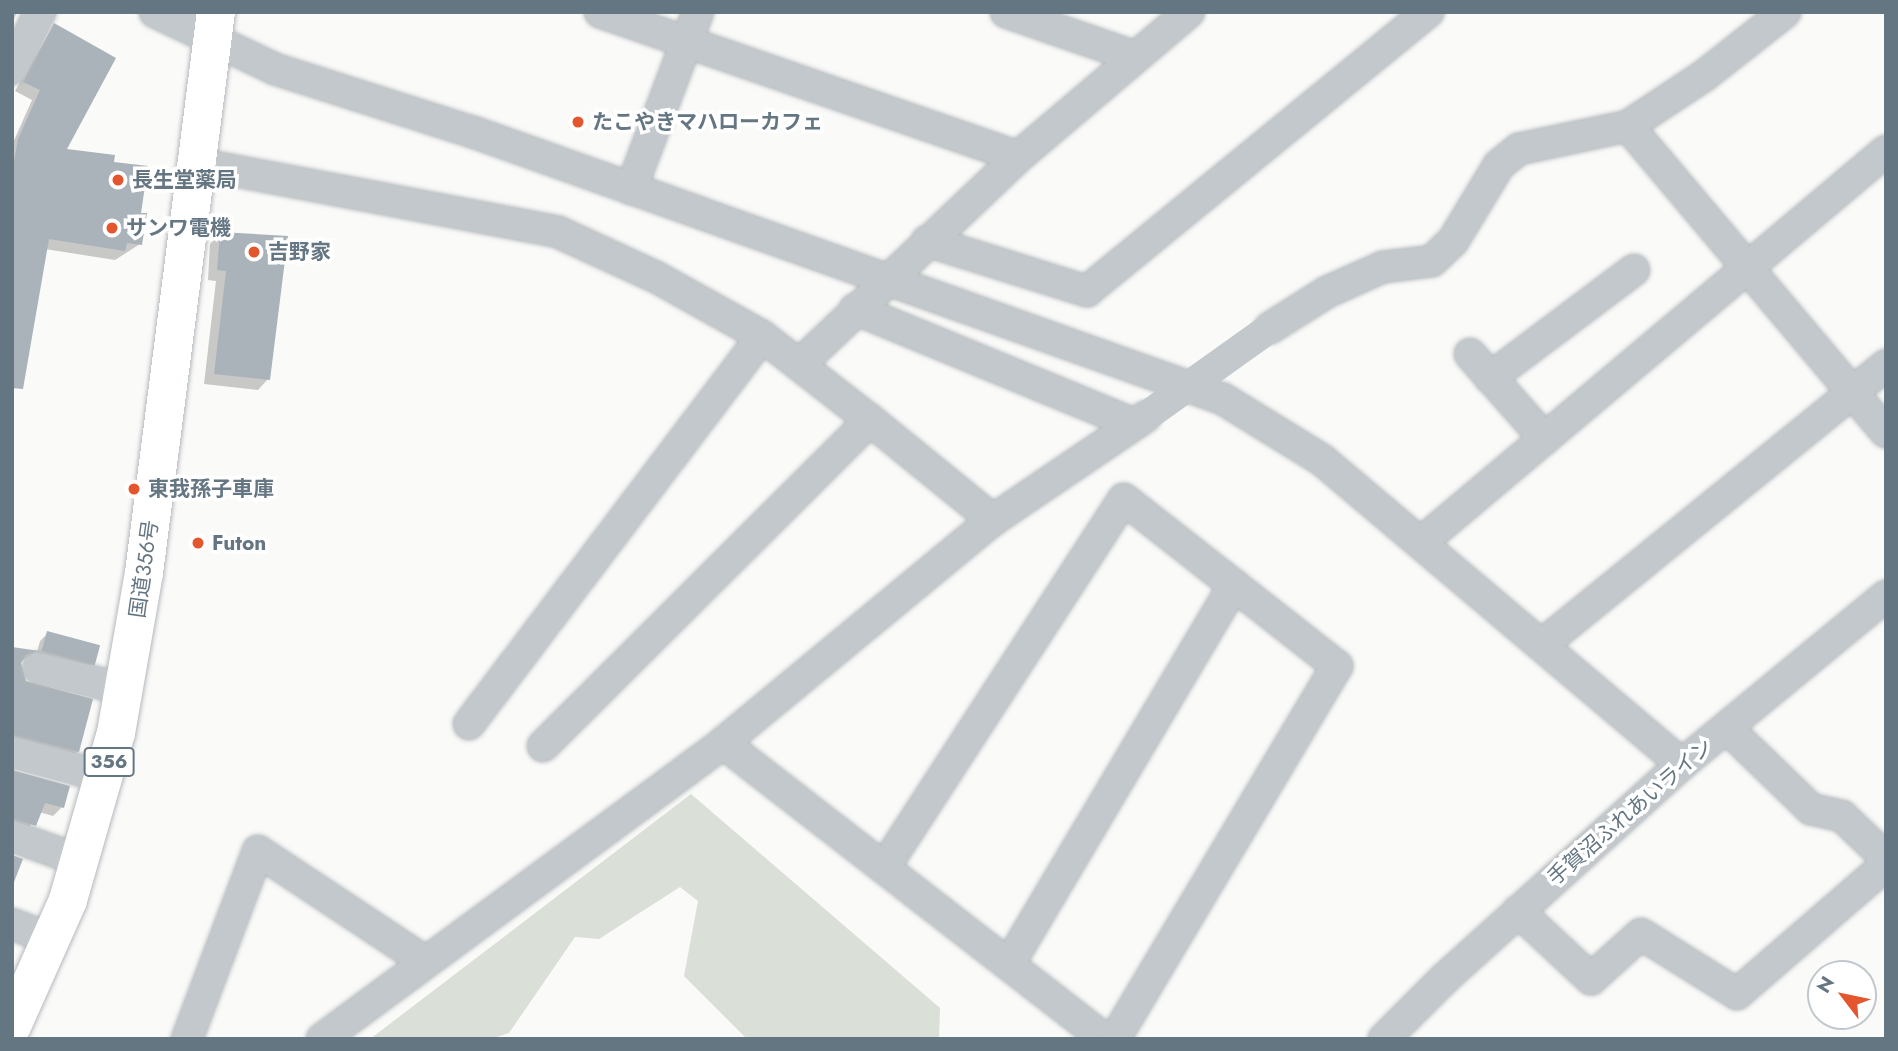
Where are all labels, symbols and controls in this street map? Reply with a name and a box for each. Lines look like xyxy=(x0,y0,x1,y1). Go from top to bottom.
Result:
place label: たこやきマハローカフェ xyxy=(592,109,823,135)
marker: たこやきマハローカフェ xyxy=(570,114,586,130)
place label: 長生堂薬局 xyxy=(132,167,237,193)
marker: 長生堂薬局 xyxy=(110,172,126,188)
place label: サンワ電機 xyxy=(126,215,231,241)
marker: サンワ電機 xyxy=(104,220,120,236)
place label: 吉野家 xyxy=(268,239,331,265)
marker: 吉野家 xyxy=(246,244,262,260)
place label: 東我孫子車庫 xyxy=(148,476,274,502)
marker: 東我孫子車庫 xyxy=(126,481,142,497)
street label: 国道356号 xyxy=(125,519,163,619)
place label: Futon xyxy=(212,530,266,556)
marker: Futon xyxy=(190,535,206,551)
street label: 手賀沼ふれあいライン xyxy=(1542,734,1718,890)
road number: 356 xyxy=(83,747,135,778)
north arrow xyxy=(1807,960,1877,1030)
text: N xyxy=(1810,971,1841,998)

